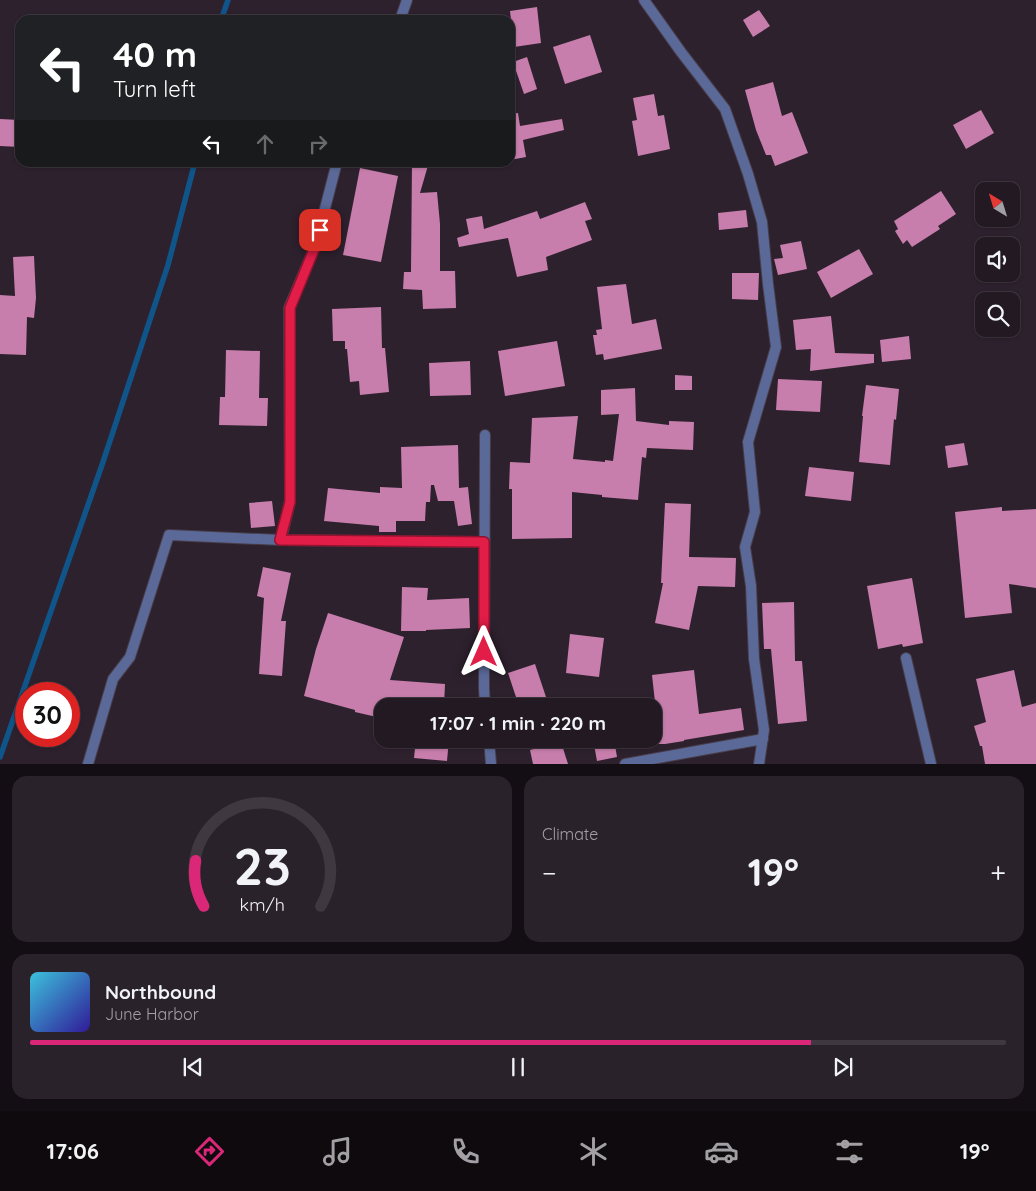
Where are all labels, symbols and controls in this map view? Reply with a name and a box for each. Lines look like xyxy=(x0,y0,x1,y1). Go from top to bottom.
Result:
text: 40 m xyxy=(113,32,197,76)
icon: left xyxy=(30,35,95,100)
text: Turn left xyxy=(113,75,196,103)
icon: left xyxy=(198,130,226,158)
icon: ahead xyxy=(251,130,279,158)
icon: right xyxy=(304,130,332,158)
north arrow xyxy=(975,182,1020,228)
map controls xyxy=(975,182,1020,337)
pin xyxy=(299,209,341,251)
icon: arrive xyxy=(306,216,334,244)
button: sound xyxy=(975,237,1020,282)
button: search xyxy=(975,292,1020,337)
position arrow xyxy=(457,625,509,677)
speed limit sign: 30 xyxy=(15,682,80,747)
text: 17:07 · 1 min · 220 m xyxy=(430,711,606,735)
text: Climate xyxy=(542,824,598,844)
text: 23 xyxy=(233,833,291,898)
text: 19° xyxy=(748,848,799,896)
text: − xyxy=(542,855,557,890)
text: + xyxy=(990,855,1006,890)
text: km/h xyxy=(239,893,285,915)
text: Northbound xyxy=(105,980,216,1004)
text: June Harbor xyxy=(105,1004,199,1024)
icon: previous xyxy=(179,1053,207,1081)
icon: pause xyxy=(504,1053,532,1081)
icon: next xyxy=(829,1053,857,1081)
icon: directions xyxy=(192,1134,227,1169)
icon: music xyxy=(320,1134,355,1169)
icon: phone xyxy=(448,1134,483,1169)
icon: climate xyxy=(576,1134,611,1169)
icon: car xyxy=(704,1134,739,1169)
icon: filters xyxy=(832,1134,867,1169)
text: 17:06 xyxy=(46,1137,99,1165)
text: 19° xyxy=(960,1137,989,1165)

